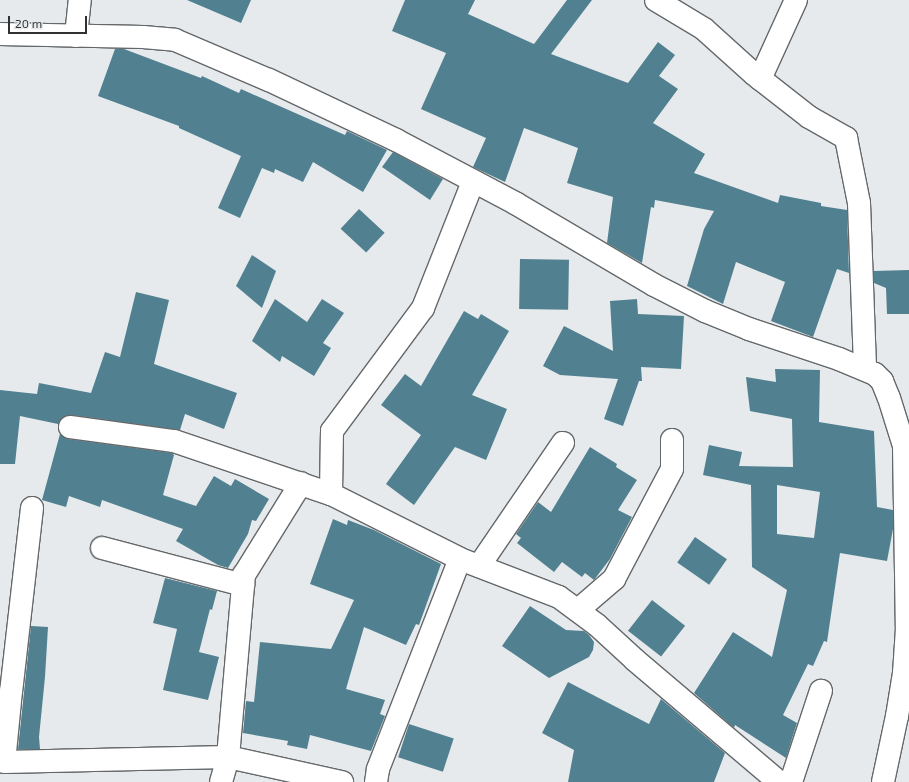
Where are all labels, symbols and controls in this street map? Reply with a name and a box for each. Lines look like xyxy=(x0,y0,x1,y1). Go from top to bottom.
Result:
scale bar xyxy=(10,8,89,34)
text: 20 m xyxy=(15,16,42,30)

